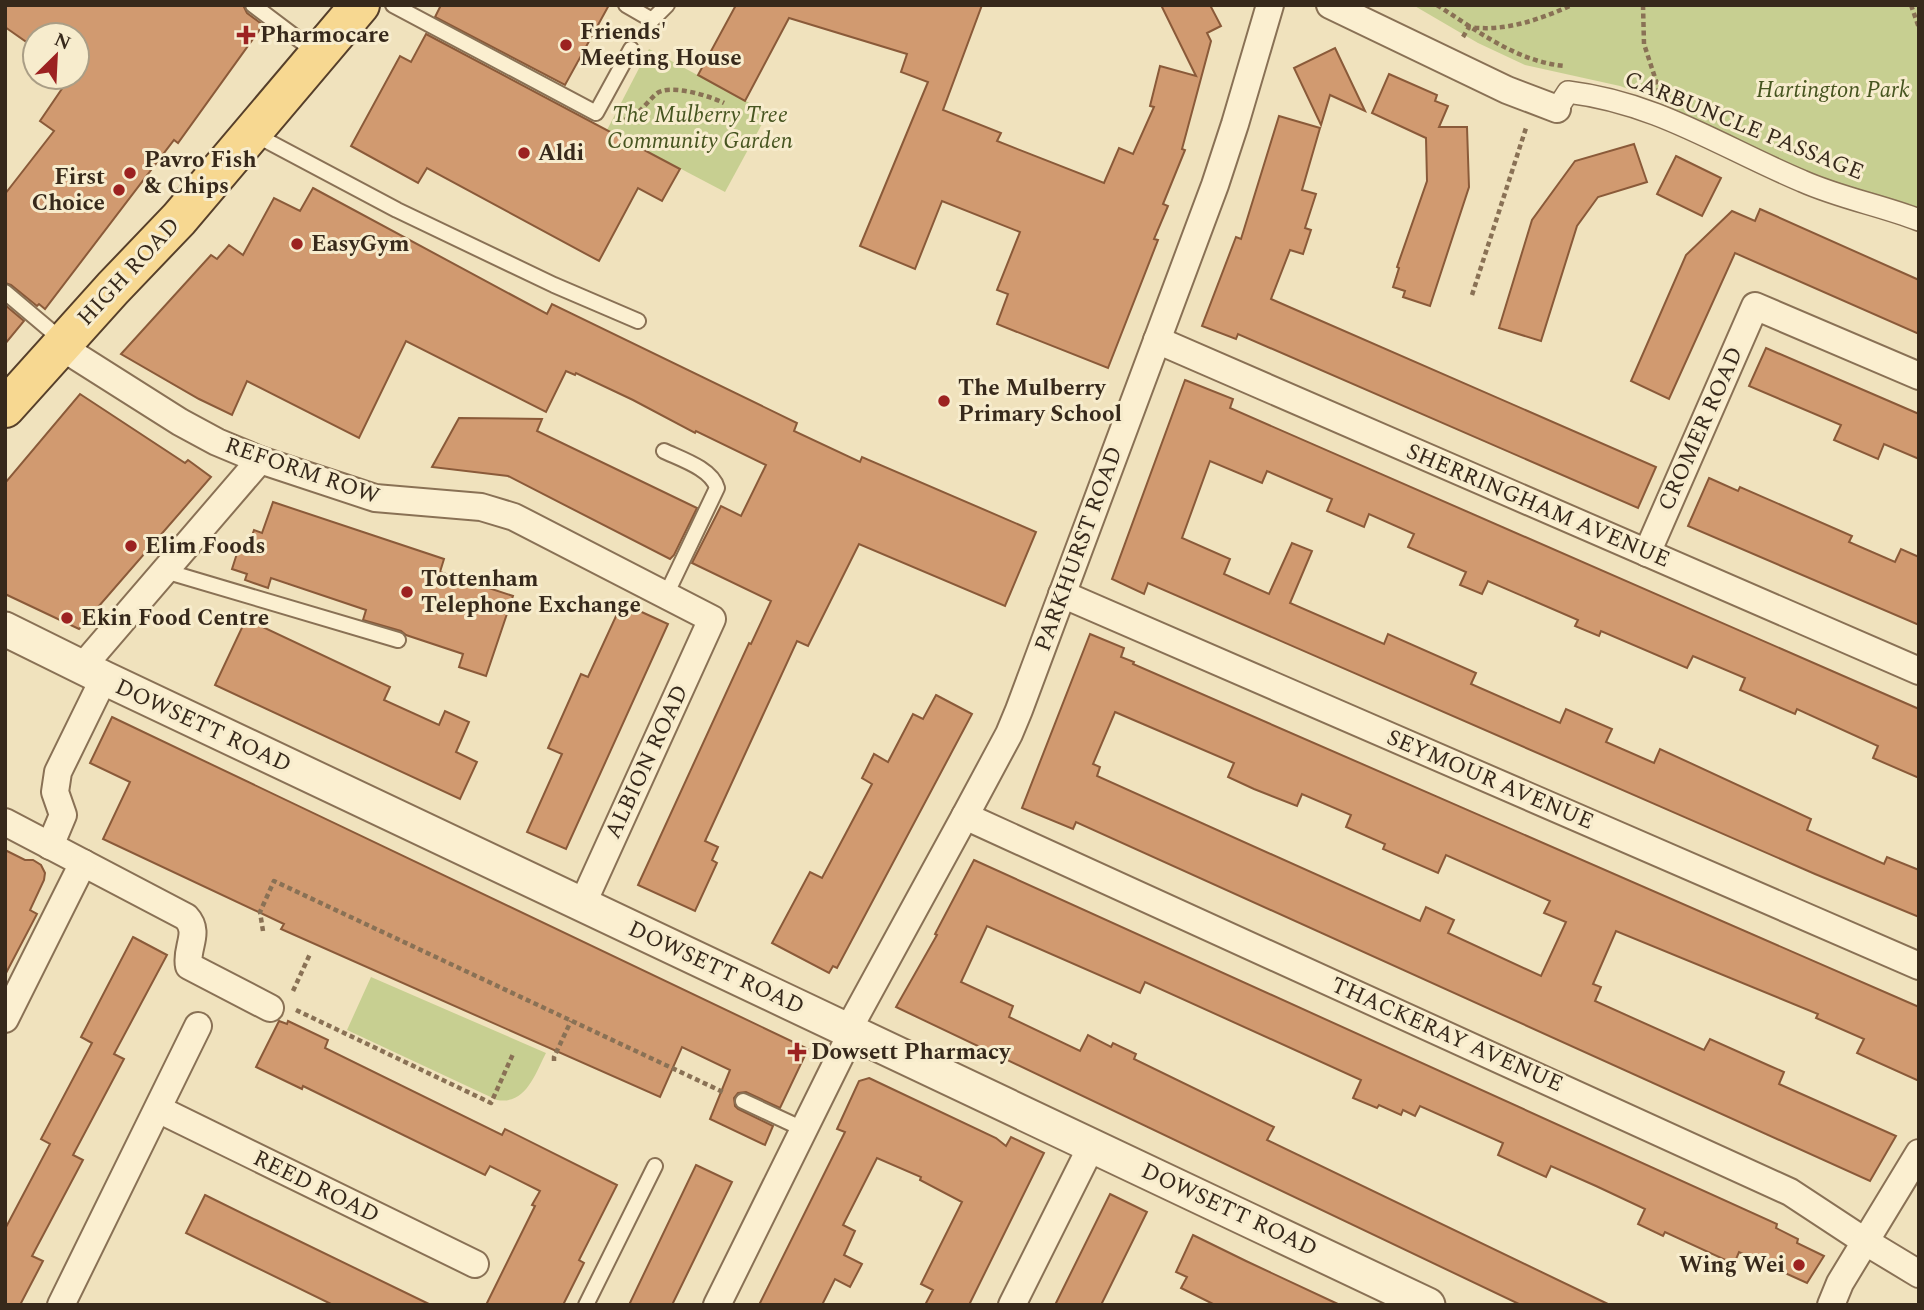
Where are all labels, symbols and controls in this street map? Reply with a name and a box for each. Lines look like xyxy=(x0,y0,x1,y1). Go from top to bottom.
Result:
place label: Friends' Meeting House xyxy=(580,15,742,76)
place label: Pharmocare xyxy=(260,18,389,53)
north arrow xyxy=(21,21,91,91)
text: N xyxy=(49,25,75,58)
marker: Pharmocare xyxy=(238,27,254,43)
marker: Friends' Meeting House xyxy=(558,37,574,53)
street label: CARBUNCLE PASSAGE xyxy=(1619,62,1869,190)
park label: Hartington Park xyxy=(1756,73,1910,108)
park label: The Mulberry Tree Community Garden xyxy=(607,98,793,159)
place label: Aldi xyxy=(538,136,584,171)
place label: Pavro Fish & Chips xyxy=(144,143,257,204)
marker: Aldi xyxy=(516,145,532,161)
place label: First Choice xyxy=(32,160,105,221)
marker: Pavro Fish & Chips xyxy=(122,165,138,181)
marker: First Choice xyxy=(111,182,127,198)
street label: HIGH ROAD xyxy=(69,210,189,334)
place label: EasyGym xyxy=(311,227,410,262)
marker: EasyGym xyxy=(289,236,305,252)
street label: CROMER ROAD xyxy=(1649,341,1753,517)
place label: The Mulberry Primary School xyxy=(958,371,1122,432)
marker: The Mulberry Primary School xyxy=(936,393,952,409)
street label: REFORM ROW xyxy=(220,428,385,514)
street label: SHERRINGHAM AVENUE xyxy=(1401,434,1675,578)
street label: PARKHURST ROAD xyxy=(1026,442,1132,656)
place label: Elim Foods xyxy=(145,529,266,564)
marker: Elim Foods xyxy=(123,538,139,554)
place label: Tottenham Telephone Exchange xyxy=(421,562,641,623)
marker: Tottenham Telephone Exchange xyxy=(399,584,415,600)
place label: Ekin Food Centre xyxy=(81,601,269,636)
marker: Ekin Food Centre xyxy=(59,610,75,626)
street label: DOWSETT ROAD xyxy=(109,670,297,782)
street label: ALBION ROAD xyxy=(596,679,698,845)
street label: SEYMOUR AVENUE xyxy=(1381,720,1599,840)
street label: DOWSETT ROAD xyxy=(622,912,810,1024)
street label: THACKERAY AVENUE xyxy=(1325,968,1569,1102)
place label: Dowsett Pharmacy xyxy=(811,1035,1011,1070)
marker: Dowsett Pharmacy xyxy=(789,1044,805,1060)
street label: REED ROAD xyxy=(247,1141,385,1233)
street label: DOWSETT ROAD xyxy=(1135,1154,1323,1266)
place label: Wing Wei xyxy=(1679,1248,1785,1283)
marker: Wing Wei xyxy=(1791,1257,1807,1273)

